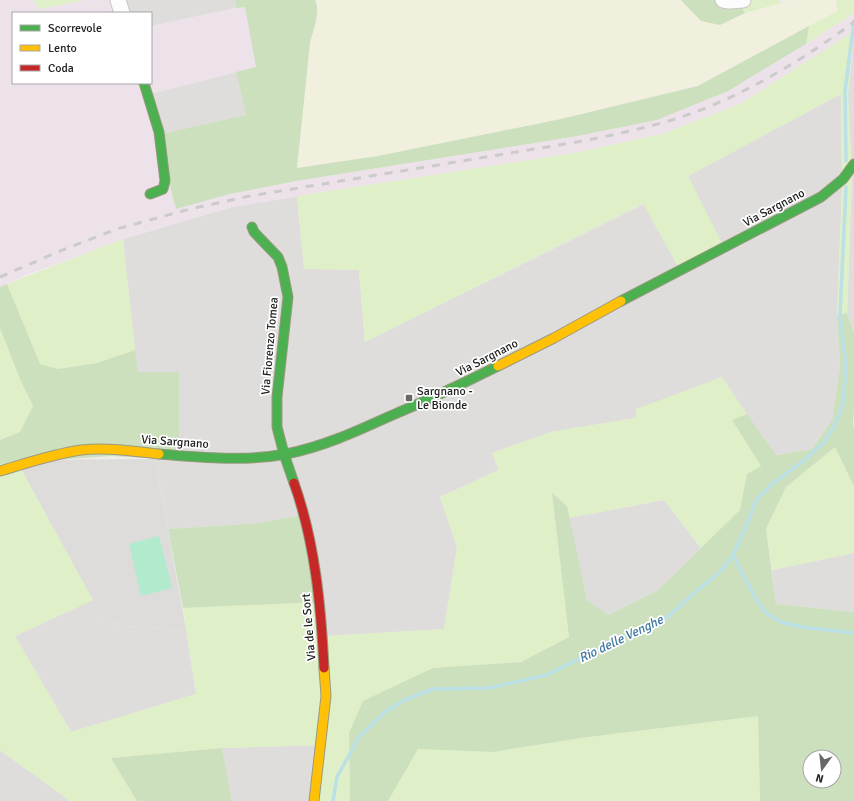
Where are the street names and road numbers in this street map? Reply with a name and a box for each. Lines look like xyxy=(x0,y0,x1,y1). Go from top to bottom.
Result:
street label: Via Sargnano xyxy=(741,185,807,231)
street label: Via Fiorenzo Tomea xyxy=(258,296,282,396)
street label: Via Sargnano xyxy=(453,336,521,380)
street label: Via Sargnano xyxy=(141,432,209,452)
street label: Via de le Sort xyxy=(299,593,319,661)

